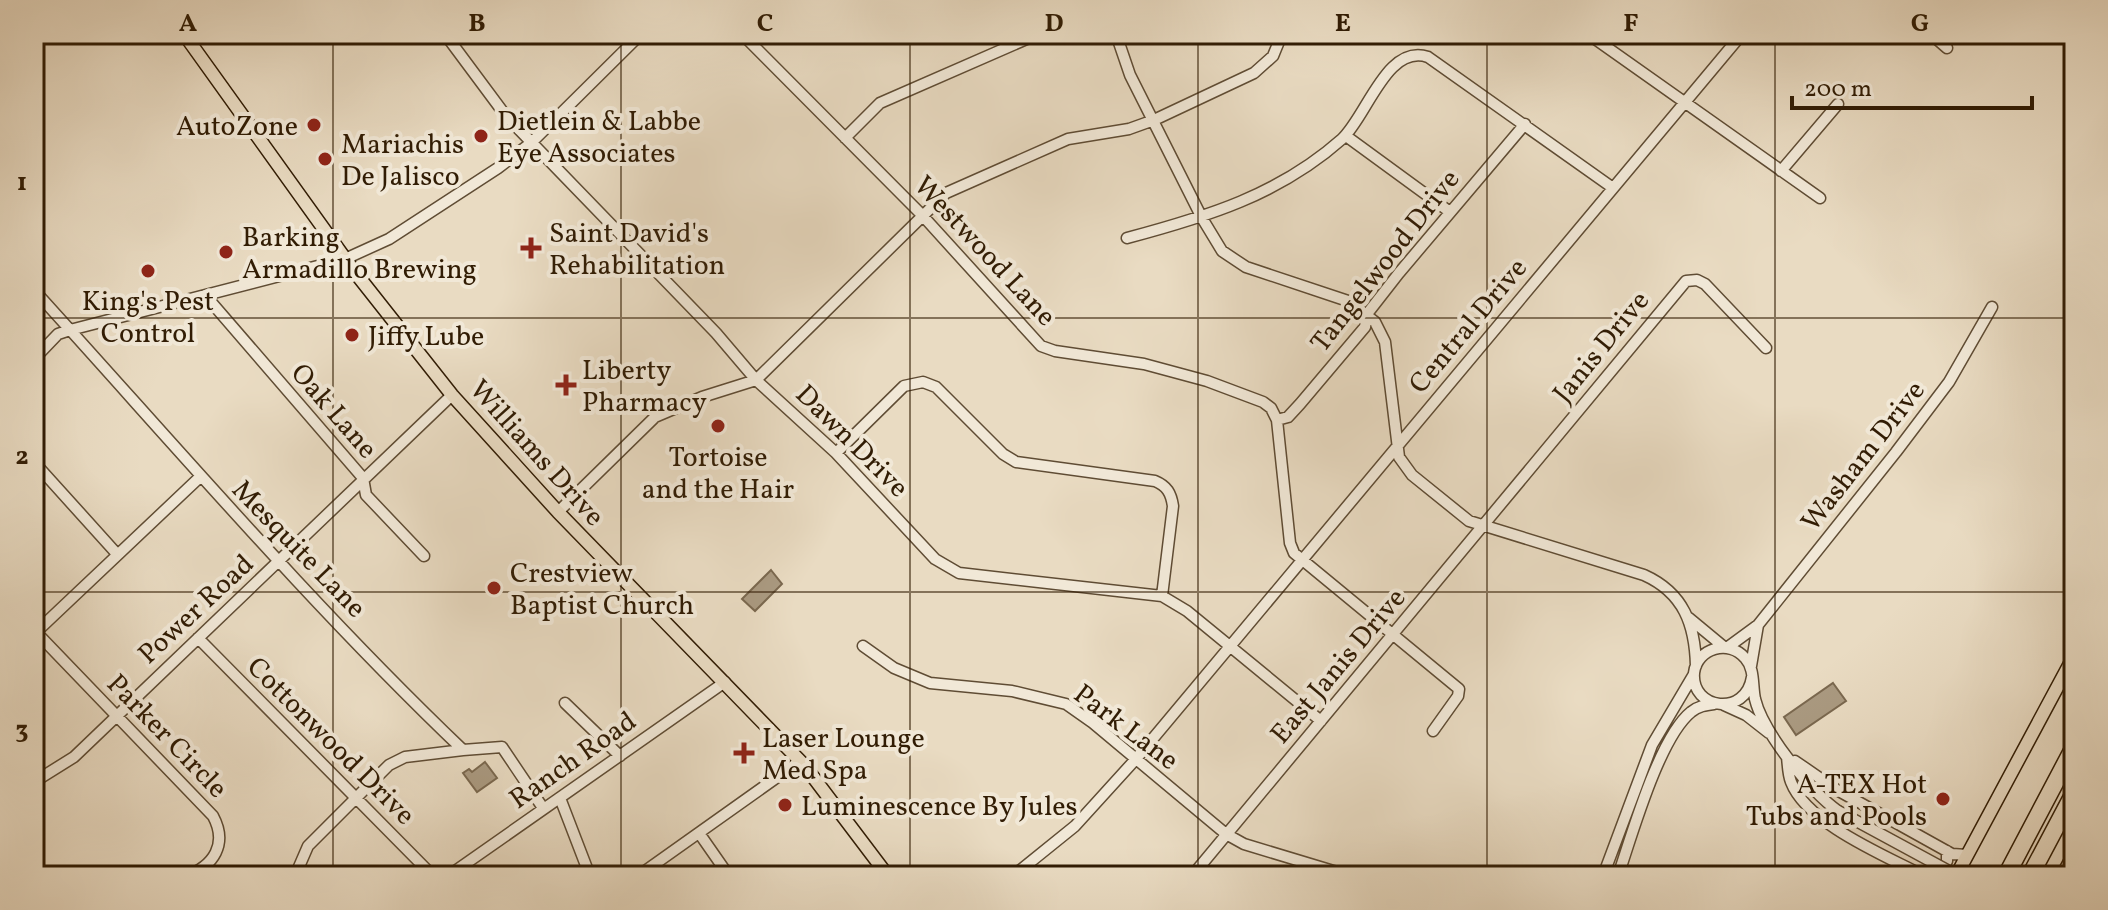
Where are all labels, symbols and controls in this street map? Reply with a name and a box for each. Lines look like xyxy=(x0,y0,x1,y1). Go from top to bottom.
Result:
text: A xyxy=(179,6,198,42)
text: B xyxy=(468,6,486,42)
text: C xyxy=(757,6,773,42)
text: D xyxy=(1044,6,1064,42)
text: E xyxy=(1335,6,1351,42)
text: F xyxy=(1623,6,1639,42)
text: G xyxy=(1911,6,1929,42)
scale bar xyxy=(1792,60,2032,110)
text: 200 m xyxy=(1804,73,1872,107)
place label: Dietlein & Labbe Eye Associates xyxy=(497,103,701,174)
place label: AutoZone xyxy=(176,108,298,147)
marker: AutoZone xyxy=(305,116,323,134)
place label: Mariachis De Jalisco xyxy=(341,126,464,197)
marker: Dietlein & Labbe Eye Associates xyxy=(472,127,490,145)
marker: Mariachis De Jalisco xyxy=(316,150,334,168)
street label: Tangelwood Drive xyxy=(1302,162,1470,361)
text: 1 xyxy=(17,165,27,201)
street label: Westwood Lane xyxy=(904,168,1064,336)
place label: Saint David's Rehabilitation xyxy=(549,215,725,286)
place label: Barking Armadillo Brewing xyxy=(242,219,477,290)
marker: Saint David's Rehabilitation xyxy=(520,237,542,259)
marker: Barking Armadillo Brewing xyxy=(217,243,235,261)
street label: Central Drive xyxy=(1401,250,1537,403)
marker: King's Pest Control xyxy=(139,262,157,280)
place label: King's Pest Control xyxy=(82,283,214,354)
street label: Janis Drive xyxy=(1545,283,1659,412)
place label: Jiffy Lube xyxy=(368,318,484,357)
marker: Jiffy Lube xyxy=(343,326,361,344)
place label: Liberty Pharmacy xyxy=(582,352,707,423)
street label: Oak Lane xyxy=(281,355,386,468)
street label: Williams Drive xyxy=(460,372,613,536)
street label: Washam Drive xyxy=(1793,373,1935,540)
marker: Liberty Pharmacy xyxy=(557,376,575,394)
street label: Dawn Drive xyxy=(786,376,917,507)
marker: Tortoise and the Hair xyxy=(709,417,727,435)
text: 2 xyxy=(15,439,29,475)
place label: Tortoise and the Hair xyxy=(642,439,795,510)
street label: Mesquite Lane xyxy=(222,472,374,627)
street label: Power Road xyxy=(130,546,263,674)
place label: Crestview Baptist Church xyxy=(510,555,694,626)
marker: Crestview Baptist Church xyxy=(485,579,503,597)
street label: East Janis Drive xyxy=(1262,580,1416,753)
street label: Cottonwood Drive xyxy=(237,649,423,835)
street label: Parker Circle xyxy=(97,666,236,808)
street label: Park Lane xyxy=(1065,676,1186,780)
street label: Ranch Road xyxy=(502,703,645,819)
text: 3 xyxy=(15,713,29,749)
place label: Laser Lounge Med Spa xyxy=(762,720,925,791)
marker: Laser Lounge Med Spa xyxy=(733,742,755,764)
place label: A-TEX Hot Tubs and Pools xyxy=(1746,766,1927,837)
place label: Luminescence By Jules xyxy=(801,788,1078,827)
marker: A-TEX Hot Tubs and Pools xyxy=(1934,790,1952,808)
marker: Luminescence By Jules xyxy=(776,796,794,814)

